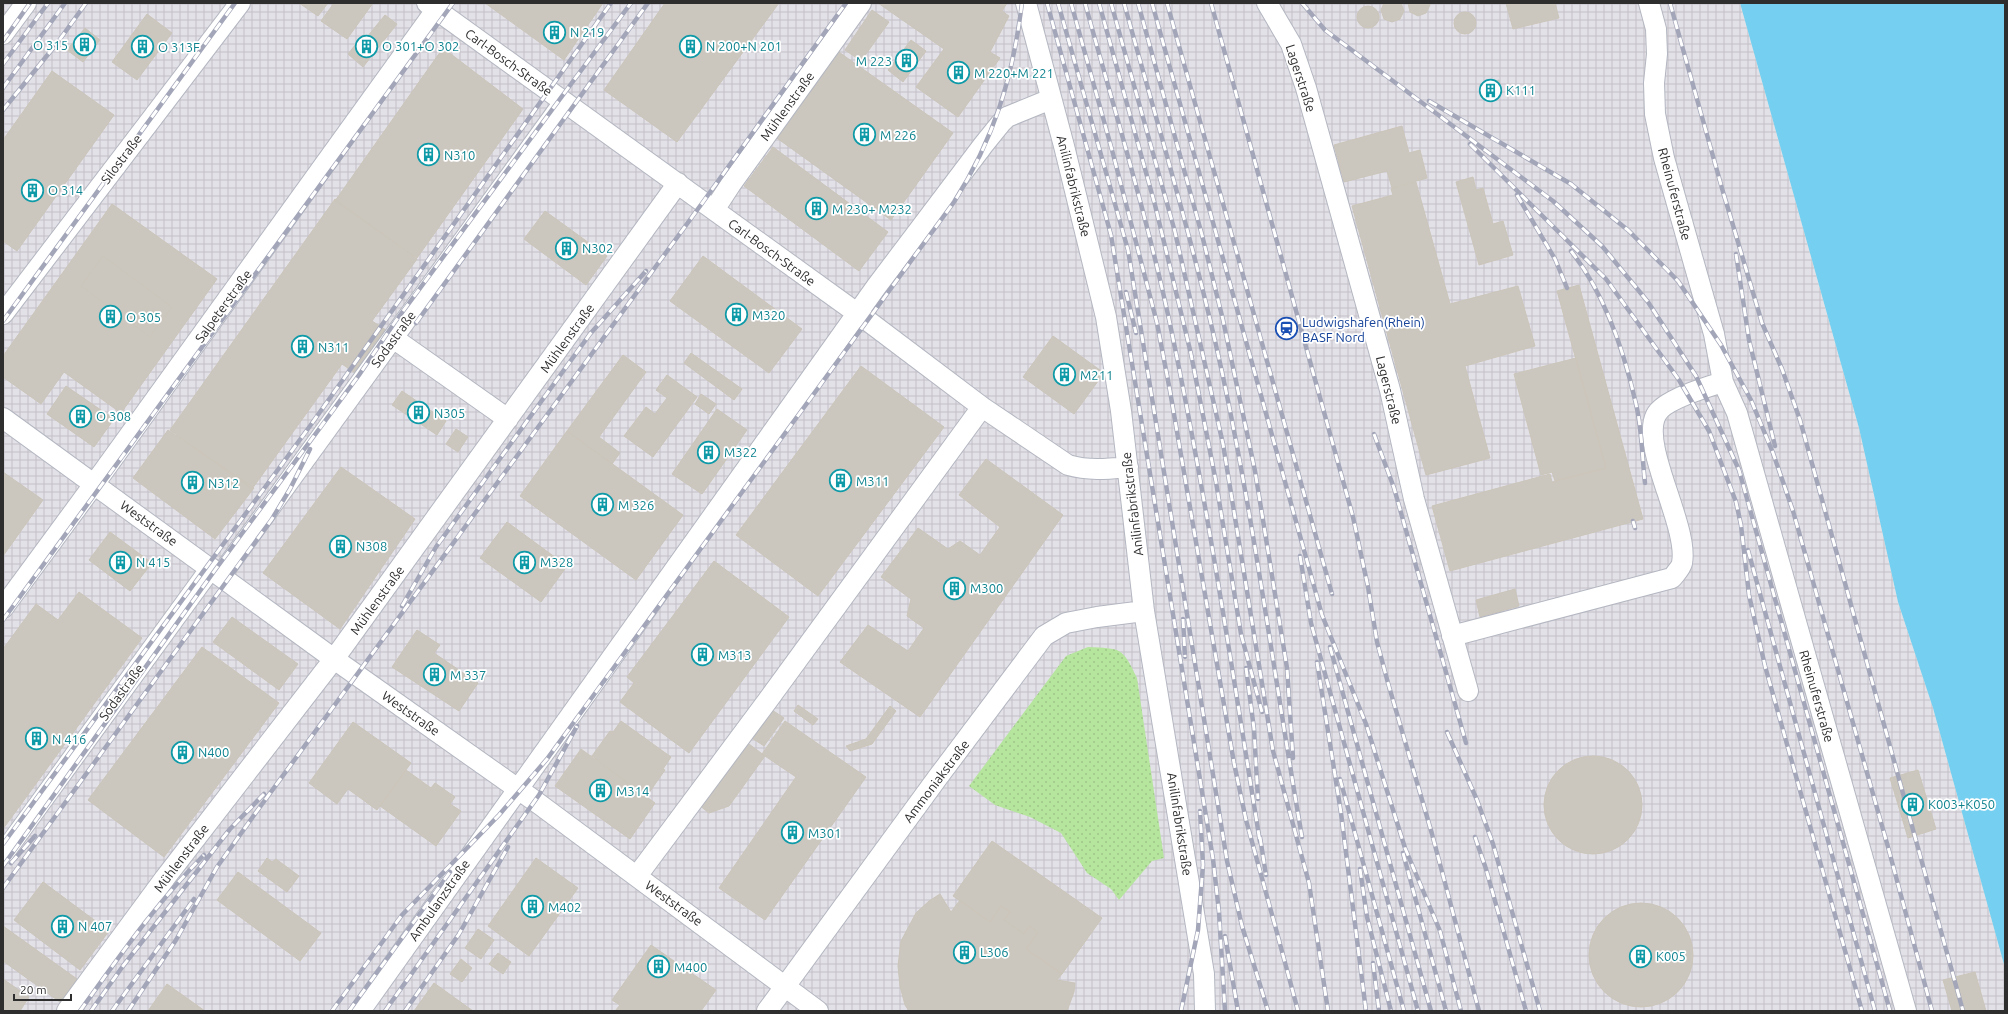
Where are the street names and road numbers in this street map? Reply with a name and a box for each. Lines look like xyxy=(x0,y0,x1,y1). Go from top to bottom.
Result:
street label: Carl-Bosch-Straße xyxy=(463,26,555,98)
street label: Lagerstraße xyxy=(1283,42,1319,114)
street label: Mühlenstraße xyxy=(757,69,817,143)
street label: Silostraße xyxy=(98,131,144,187)
street label: Anilinfabrikstraße xyxy=(1055,134,1093,238)
street label: Rheinuferstraße xyxy=(1656,146,1694,242)
street label: Carl-Bosch-Straße xyxy=(726,216,818,288)
street label: Salpeterstraße xyxy=(192,267,254,345)
street label: Mühlenstraße xyxy=(537,301,597,375)
street label: Sodastraße xyxy=(368,308,418,370)
street label: Lagerstraße xyxy=(1374,354,1404,426)
street label: Anilinfabrikstraße xyxy=(1119,451,1145,557)
street label: Weststraße xyxy=(118,498,180,548)
street label: Mühlenstraße xyxy=(347,563,407,637)
street label: Rheinuferstraße xyxy=(1797,648,1837,744)
street label: Sodastraße xyxy=(96,661,146,723)
street label: Weststraße xyxy=(379,688,443,738)
street label: Ammoniakstraße xyxy=(900,737,972,825)
street label: Anilinfabrikstraße xyxy=(1165,771,1195,877)
street label: Mühlenstraße xyxy=(151,821,211,895)
street label: Ambulanzstraße xyxy=(406,857,472,943)
street label: Weststraße xyxy=(643,878,705,928)

